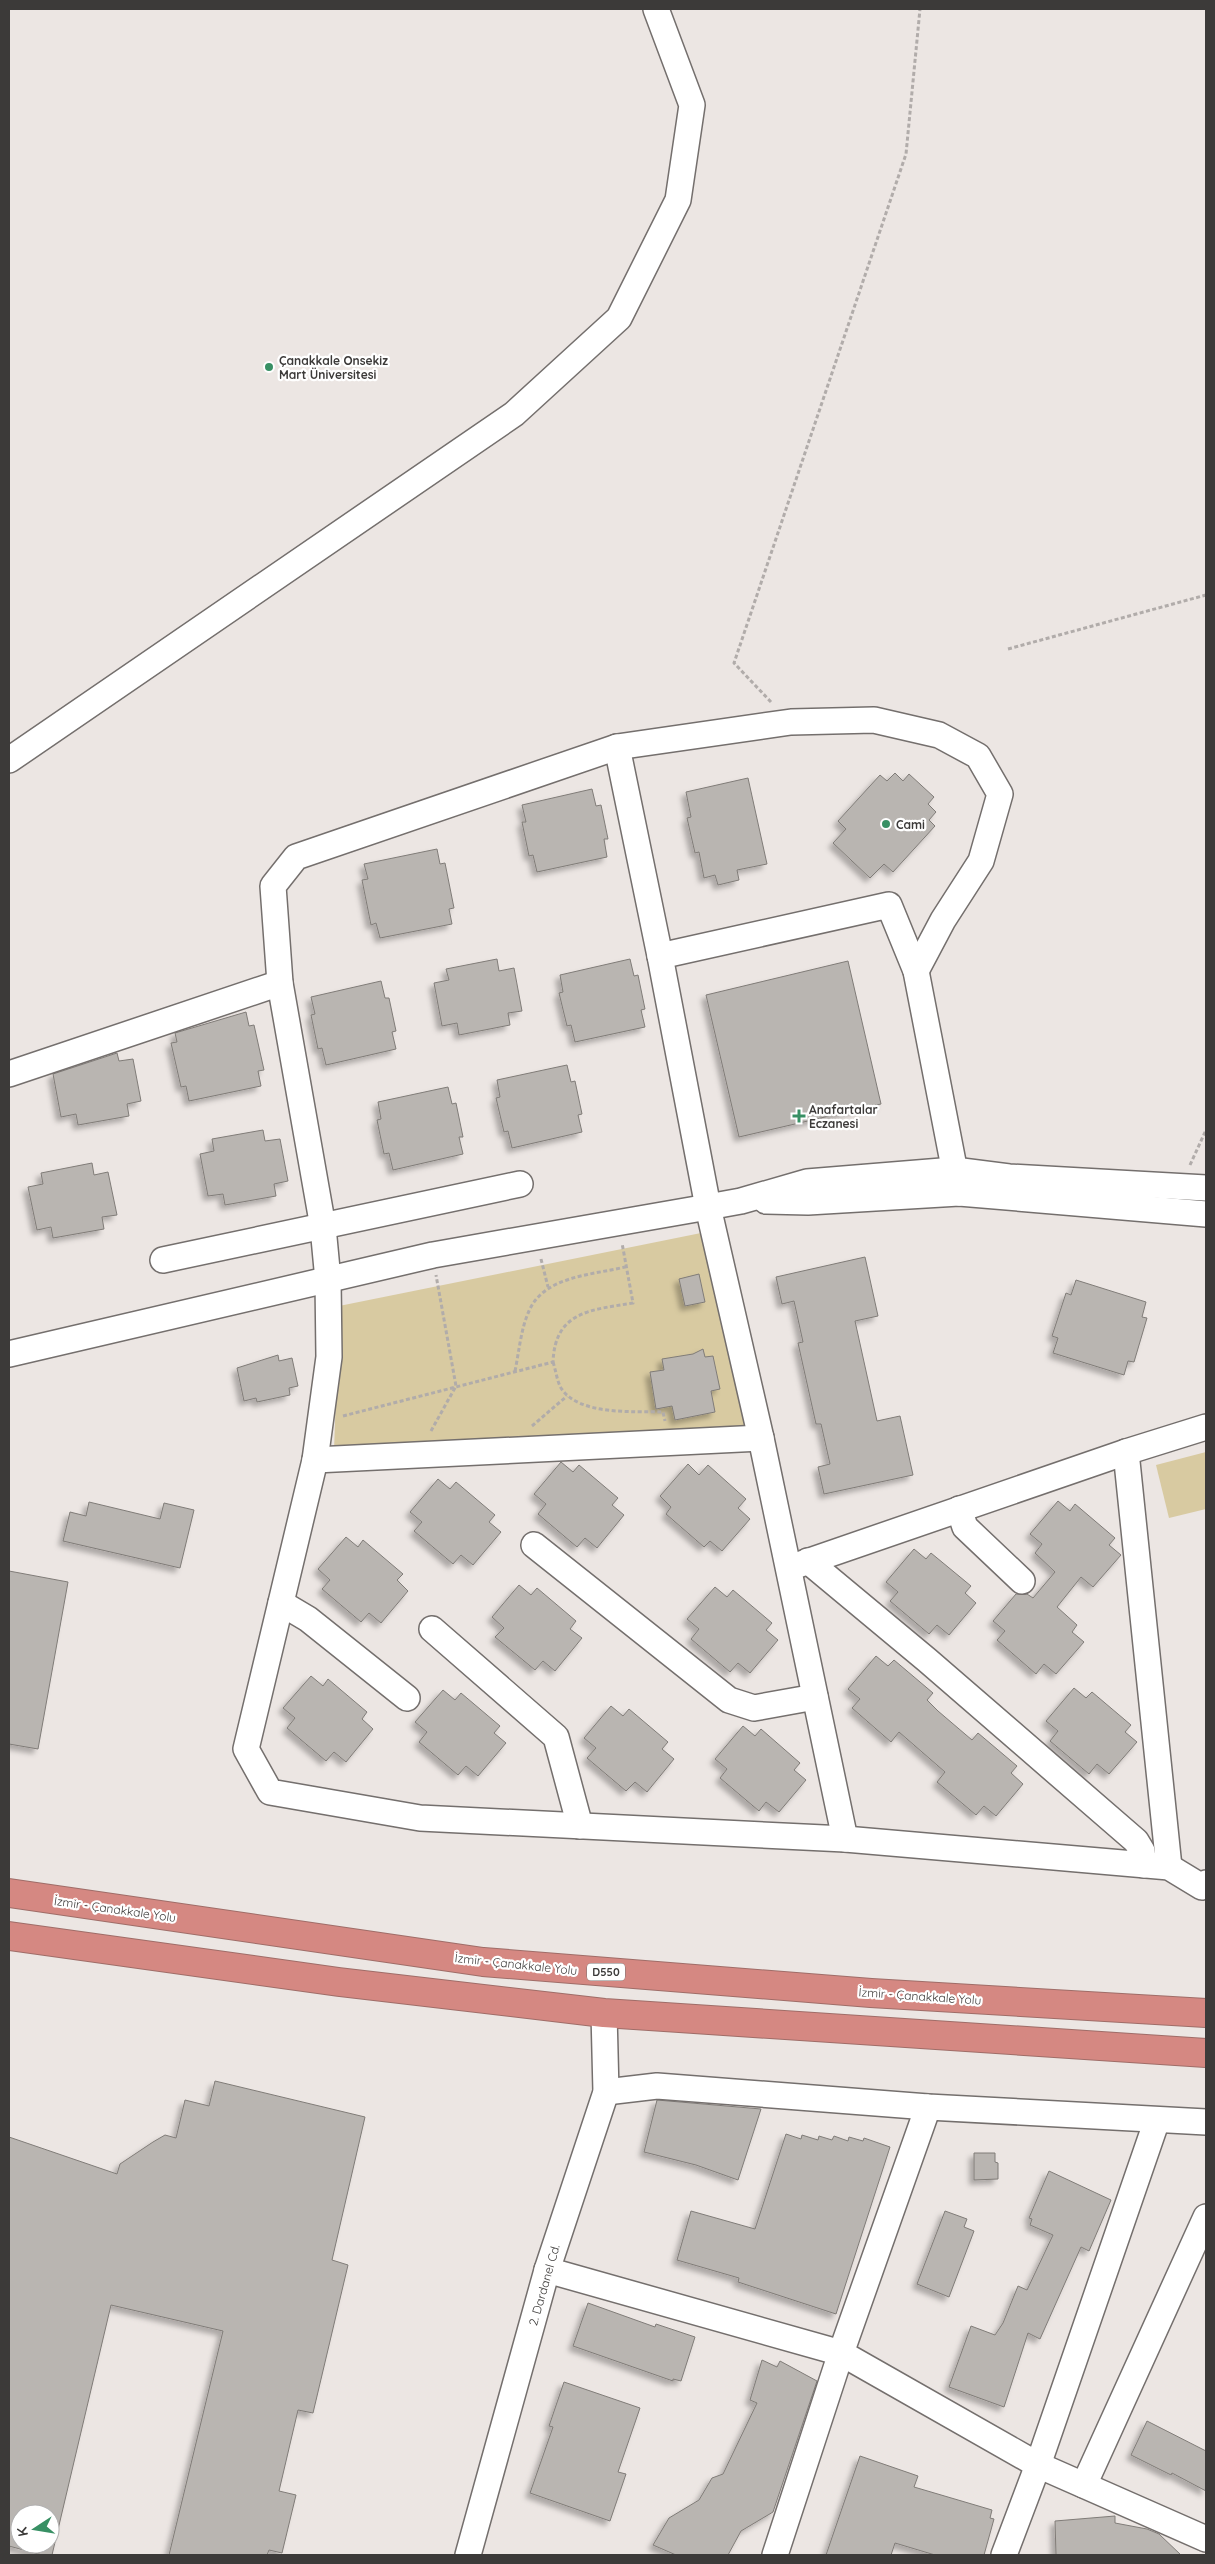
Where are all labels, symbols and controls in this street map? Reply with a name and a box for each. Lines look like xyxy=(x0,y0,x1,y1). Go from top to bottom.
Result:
place label: Çanakkale Onsekiz Mart Üniversitesi xyxy=(279,353,388,382)
marker: Çanakkale Onsekiz Mart Üniversitesi xyxy=(263,361,275,373)
place label: Cami xyxy=(896,817,925,832)
marker: Cami xyxy=(880,818,892,830)
place label: Anafartalar Eczanesi xyxy=(809,1102,878,1131)
marker: Anafartalar Eczanesi xyxy=(793,1110,805,1122)
street label: İzmir - Çanakkale Yolu xyxy=(53,1893,177,1925)
street label: İzmir - Çanakkale Yolu xyxy=(454,1950,578,1978)
road number: D550 xyxy=(587,1964,625,1980)
street label: İzmir - Çanakkale Yolu xyxy=(858,1984,982,2008)
street label: 2. Dardanel Cd. xyxy=(525,2243,563,2327)
north arrow xyxy=(10,2504,60,2554)
text: K xyxy=(13,2525,32,2538)

